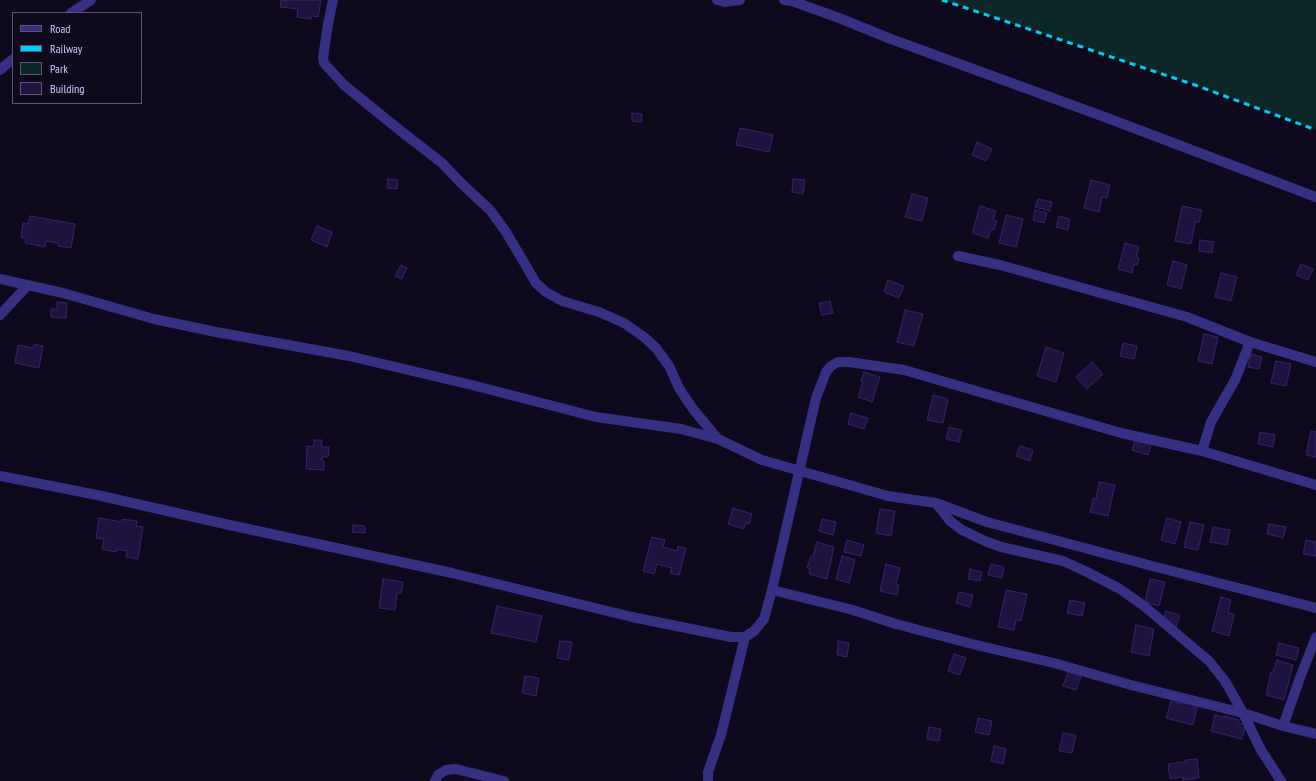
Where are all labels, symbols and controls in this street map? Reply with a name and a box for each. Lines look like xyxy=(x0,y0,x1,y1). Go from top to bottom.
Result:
legend xyxy=(12,12,142,104)
text: Road xyxy=(50,21,70,36)
text: Railway xyxy=(50,41,82,56)
text: Park xyxy=(50,61,68,76)
text: Building xyxy=(50,81,85,96)

